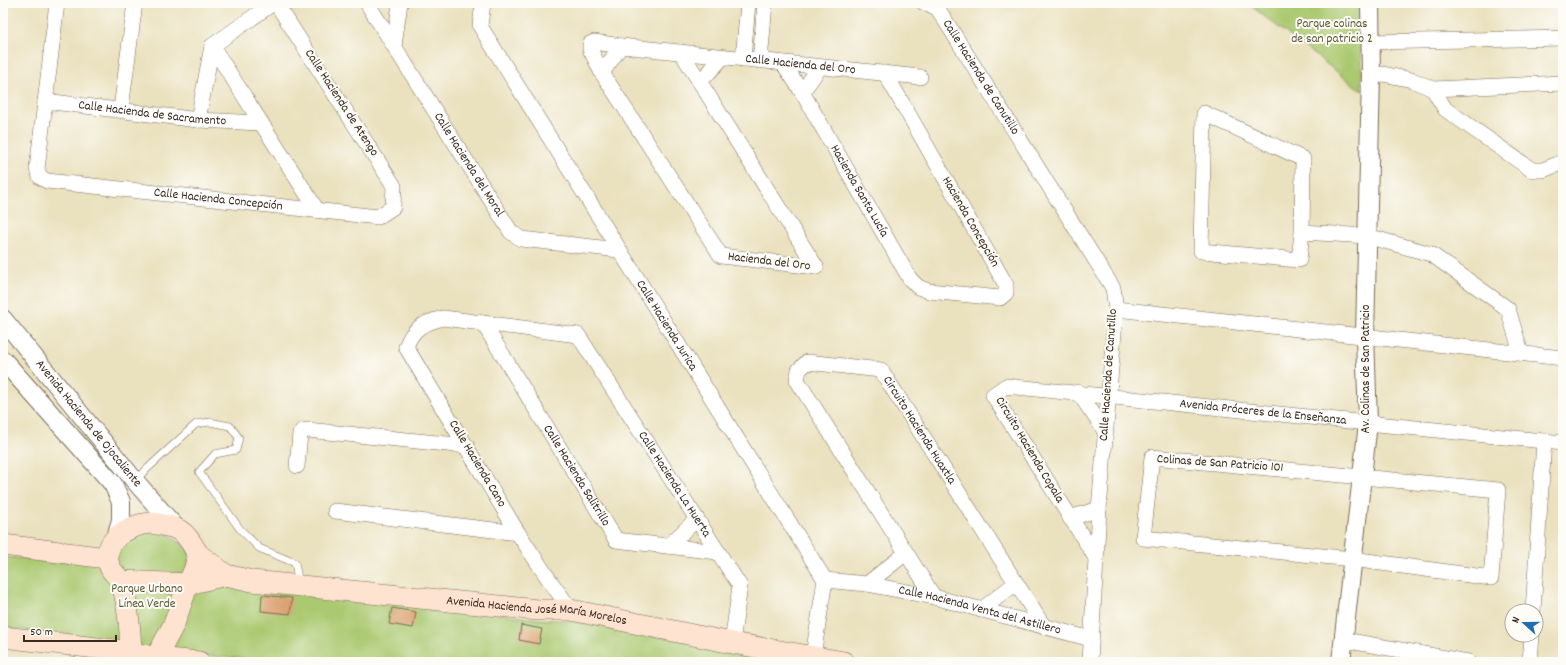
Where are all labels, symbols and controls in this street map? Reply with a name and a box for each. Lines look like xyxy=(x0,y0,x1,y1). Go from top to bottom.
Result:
park label: Parque colinas de san patricio 2 xyxy=(1291,15,1373,49)
street label: Calle Hacienda de Canutillo xyxy=(937,16,1024,139)
street label: Calle Hacienda de Atengo xyxy=(299,46,383,161)
street label: Calle Hacienda del Oro xyxy=(744,49,857,80)
street label: Calle Hacienda de Sacramento xyxy=(77,96,227,131)
street label: Calle Hacienda del Moral xyxy=(429,109,509,221)
street label: Hacienda Santa Lucía xyxy=(825,141,894,241)
street label: Hacienda Concepción xyxy=(936,173,1004,271)
street label: Calle Hacienda Concepción xyxy=(153,183,284,216)
street label: Hacienda del Oro xyxy=(727,247,812,277)
street label: Calle Hacienda Jurica xyxy=(631,276,702,375)
street label: Av. Colinas de San Patricio xyxy=(1357,304,1376,433)
street label: Calle Hacienda de Canutillo xyxy=(1095,308,1123,442)
street label: Avenida Hacienda de Ojocaliente xyxy=(30,356,146,492)
street label: Circuito Hacienda Huaxtla xyxy=(878,372,961,489)
street label: Circuito Hacienda Copala xyxy=(990,393,1069,508)
street label: Avenida Próceres de la Enseñanza xyxy=(1179,394,1348,430)
street label: Calle Hacienda Cano xyxy=(443,417,511,511)
street label: Calle Hacienda Salitrillo xyxy=(538,421,615,530)
street label: Calle Hacienda La Huerta xyxy=(633,427,716,542)
street label: Colinas de San Patricio 101 xyxy=(1156,450,1284,478)
park label: Parque Urbano Línea Verde xyxy=(111,580,183,614)
street label: Calle Hacienda Venta del Astillero xyxy=(897,581,1063,640)
street label: Avenida Hacienda José María Morelos xyxy=(445,591,629,631)
north arrow xyxy=(1504,603,1544,643)
text: N xyxy=(1508,614,1525,626)
scale bar xyxy=(24,617,116,643)
text: 50 m xyxy=(30,624,53,641)

